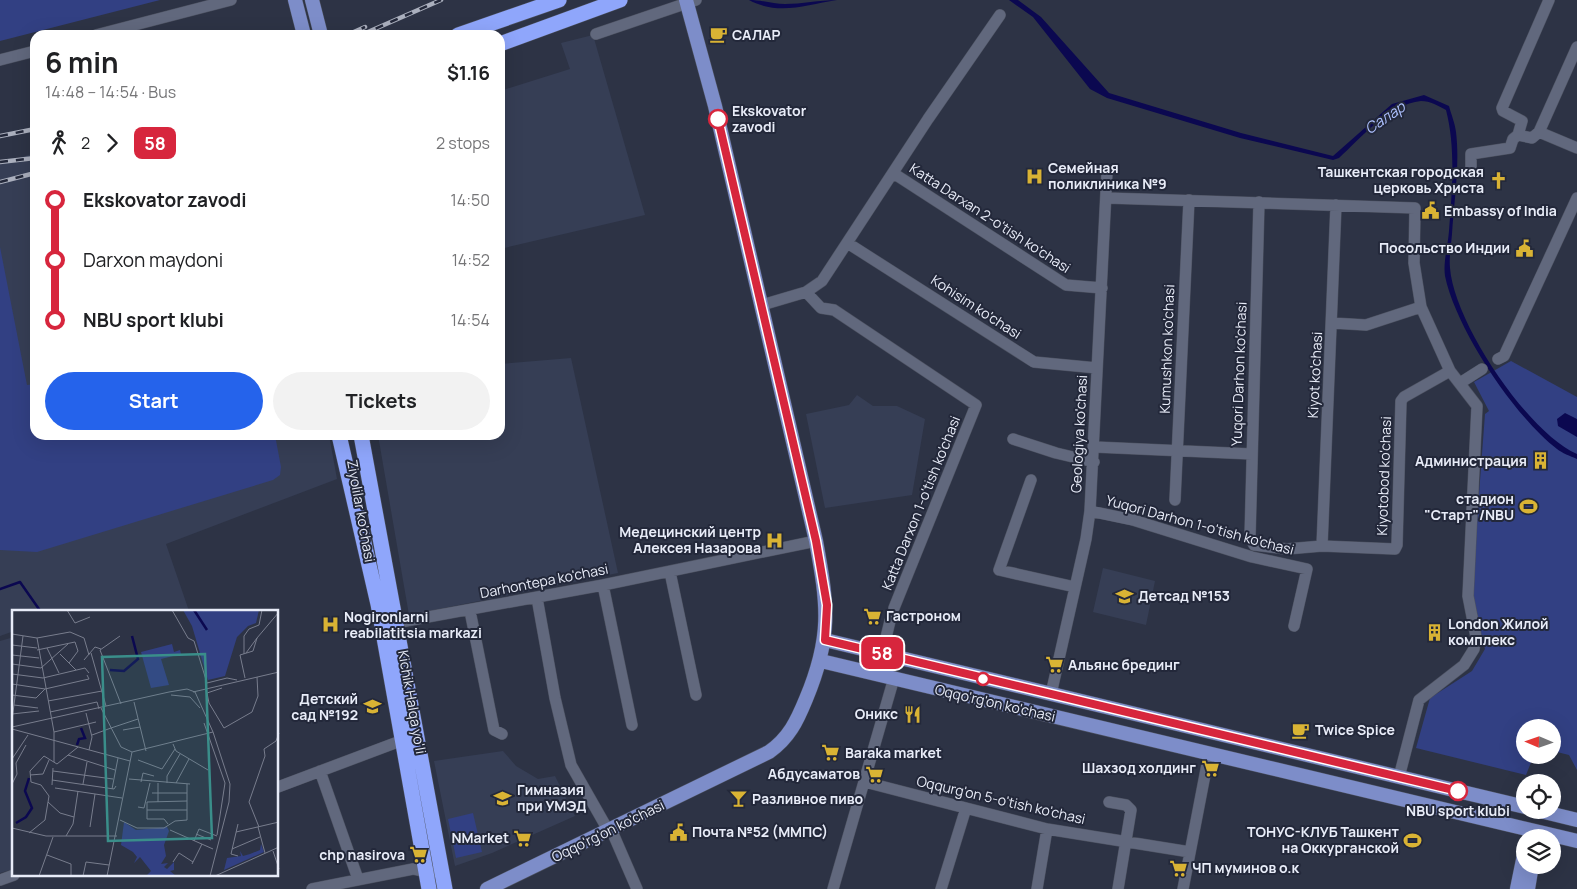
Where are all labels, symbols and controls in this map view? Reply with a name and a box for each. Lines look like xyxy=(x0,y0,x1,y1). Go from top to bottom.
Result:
cafe icon: САЛАР xyxy=(708,25,728,45)
place label: САЛАР xyxy=(732,25,780,44)
text: 6 min xyxy=(45,43,119,81)
text: $1.16 xyxy=(447,60,490,86)
text: 14:48 – 14:54 · Bus xyxy=(45,81,176,103)
water label: Салар xyxy=(1360,96,1410,139)
place label: Ekskovator zavodi xyxy=(732,101,807,136)
marker: Ekskovator zavodi xyxy=(708,109,728,129)
icon: walk xyxy=(45,129,73,157)
icon: forward xyxy=(98,129,126,157)
text: 58 xyxy=(144,131,166,155)
text: 2 xyxy=(81,132,90,154)
text: 2 stops xyxy=(436,132,490,154)
street label: Katta Darxan 2-o'tish ko'chasi xyxy=(906,158,1074,277)
place label: Семейная поликлиника №9 xyxy=(1048,158,1167,193)
place label: Ташкентская городская церковь Христа xyxy=(1318,162,1484,197)
hospital icon: Семейная поликлиника №9 xyxy=(1024,166,1044,186)
church icon: Ташкентская городская церковь Христа xyxy=(1488,170,1508,190)
text: Ekskovator zavodi xyxy=(83,187,247,213)
text: 14:50 xyxy=(451,189,490,211)
public building icon: Embassy of India xyxy=(1420,201,1440,221)
place label: Embassy of India xyxy=(1444,201,1557,220)
place label: Посольство Индии xyxy=(1379,238,1510,257)
public building icon: Посольство Индии xyxy=(1514,238,1534,258)
text: Darxon maydoni xyxy=(83,247,223,273)
text: 14:52 xyxy=(452,249,490,271)
street label: Kohisim ko'chasi xyxy=(927,270,1025,343)
street label: Kumushkon ko'chasi xyxy=(1155,284,1178,414)
street label: Yuqori Darhon ko'chasi xyxy=(1226,302,1251,446)
text: NBU sport klubi xyxy=(83,307,224,333)
text: 14:54 xyxy=(451,309,490,331)
street label: Kiyot ko'chasi xyxy=(1303,331,1326,419)
button: Start xyxy=(45,372,263,430)
button: Tickets xyxy=(273,372,490,430)
street label: Geologiya ko'chasi xyxy=(1066,374,1091,494)
street label: Katta Darxon 1-o'tish ko'chasi xyxy=(877,413,964,593)
street label: Kiyotobod ko'chasi xyxy=(1372,416,1395,536)
place label: Администрация xyxy=(1415,451,1527,470)
building icon: Администрация xyxy=(1531,451,1551,471)
street label: Ziyolilar ko'chasi xyxy=(343,458,380,564)
place label: стадион "Старт"/NBU xyxy=(1424,489,1514,524)
street label: Yuqori Darhon 1-o'tish ko'chasi xyxy=(1104,490,1296,559)
sports icon: стадион "Старт"/NBU xyxy=(1518,497,1538,517)
place label: Медецинский центр Алексея Назарова xyxy=(619,522,761,557)
hospital icon: Медецинский центр Алексея Назарова xyxy=(765,530,785,550)
street label: Darhontepa ko'chasi xyxy=(478,559,610,602)
school or university icon: Детсад №153 xyxy=(1114,586,1134,606)
place label: Детсад №153 xyxy=(1138,586,1230,605)
supermarket icon: Гастроном xyxy=(862,606,882,626)
place label: Гастроном xyxy=(886,606,961,625)
place label: Nogironlarni reabilatitsia markazi xyxy=(344,607,482,642)
inset map xyxy=(12,610,279,876)
place label: London Жилой комплекс xyxy=(1448,614,1549,649)
hospital icon: Nogironlarni reabilatitsia markazi xyxy=(320,615,340,635)
building icon: London Жилой комплекс xyxy=(1424,622,1444,642)
line badge: 58 xyxy=(860,637,904,669)
text: 58 xyxy=(871,641,893,665)
street label: Kichik Halqa yo'li xyxy=(394,649,431,755)
supermarket icon: Альянс брединг xyxy=(1044,655,1064,675)
place label: Альянс брединг xyxy=(1068,655,1180,674)
unlabelled marker xyxy=(976,672,990,686)
street label: Oqqo'rg'on ko'chasi xyxy=(933,679,1057,726)
place label: Детский сад №192 xyxy=(291,689,358,724)
school or university icon: Детский сад №192 xyxy=(362,697,382,717)
place label: Оникс xyxy=(855,704,898,723)
restaurant icon: Оникс xyxy=(902,704,922,724)
north arrow xyxy=(1516,719,1561,764)
map controls xyxy=(1516,719,1561,874)
cafe icon: Twice Spice xyxy=(1291,720,1311,740)
place label: Twice Spice xyxy=(1315,720,1395,739)
supermarket icon: Baraka market xyxy=(821,743,841,763)
place label: Baraka market xyxy=(845,743,942,762)
place label: Шахзод холдинг xyxy=(1082,758,1196,777)
supermarket icon: Шахзод холдинг xyxy=(1200,758,1220,778)
place label: Абдусаматов xyxy=(768,764,860,783)
supermarket icon: Абдусаматов xyxy=(864,764,884,784)
street label: Oqqurg'on 5-o'tish ko'chasi xyxy=(915,771,1087,828)
button: locate xyxy=(1516,774,1561,819)
place label: Гимназия при УМЭД xyxy=(517,780,587,815)
marker: NBU sport klubi xyxy=(1448,781,1468,801)
school or university icon: Гимназия при УМЭД xyxy=(493,788,513,808)
bar icon: Разливное пиво xyxy=(728,789,748,809)
place label: Разливное пиво xyxy=(752,789,864,808)
street label: Oqqo'rg'on ko'chasi xyxy=(548,795,667,866)
place label: NBU sport klubi xyxy=(1406,801,1510,820)
public building icon: Почта №52 (ММПС) xyxy=(668,822,688,842)
place label: Почта №52 (ММПС) xyxy=(692,822,828,841)
place label: ТОНУС-КЛУБ Ташкент на Оккурганской xyxy=(1247,822,1400,857)
place label: NMarket xyxy=(451,828,509,847)
supermarket icon: NMarket xyxy=(513,828,533,848)
button: layers xyxy=(1516,829,1561,874)
sports icon: ТОНУС-КЛУБ Ташкент на Оккурганской xyxy=(1403,830,1423,850)
place label: chp nasirova xyxy=(319,845,405,864)
supermarket icon: chp nasirova xyxy=(409,845,429,865)
supermarket icon: ЧП муминов о.к xyxy=(1168,858,1188,878)
place label: ЧП муминов о.к xyxy=(1192,858,1300,877)

